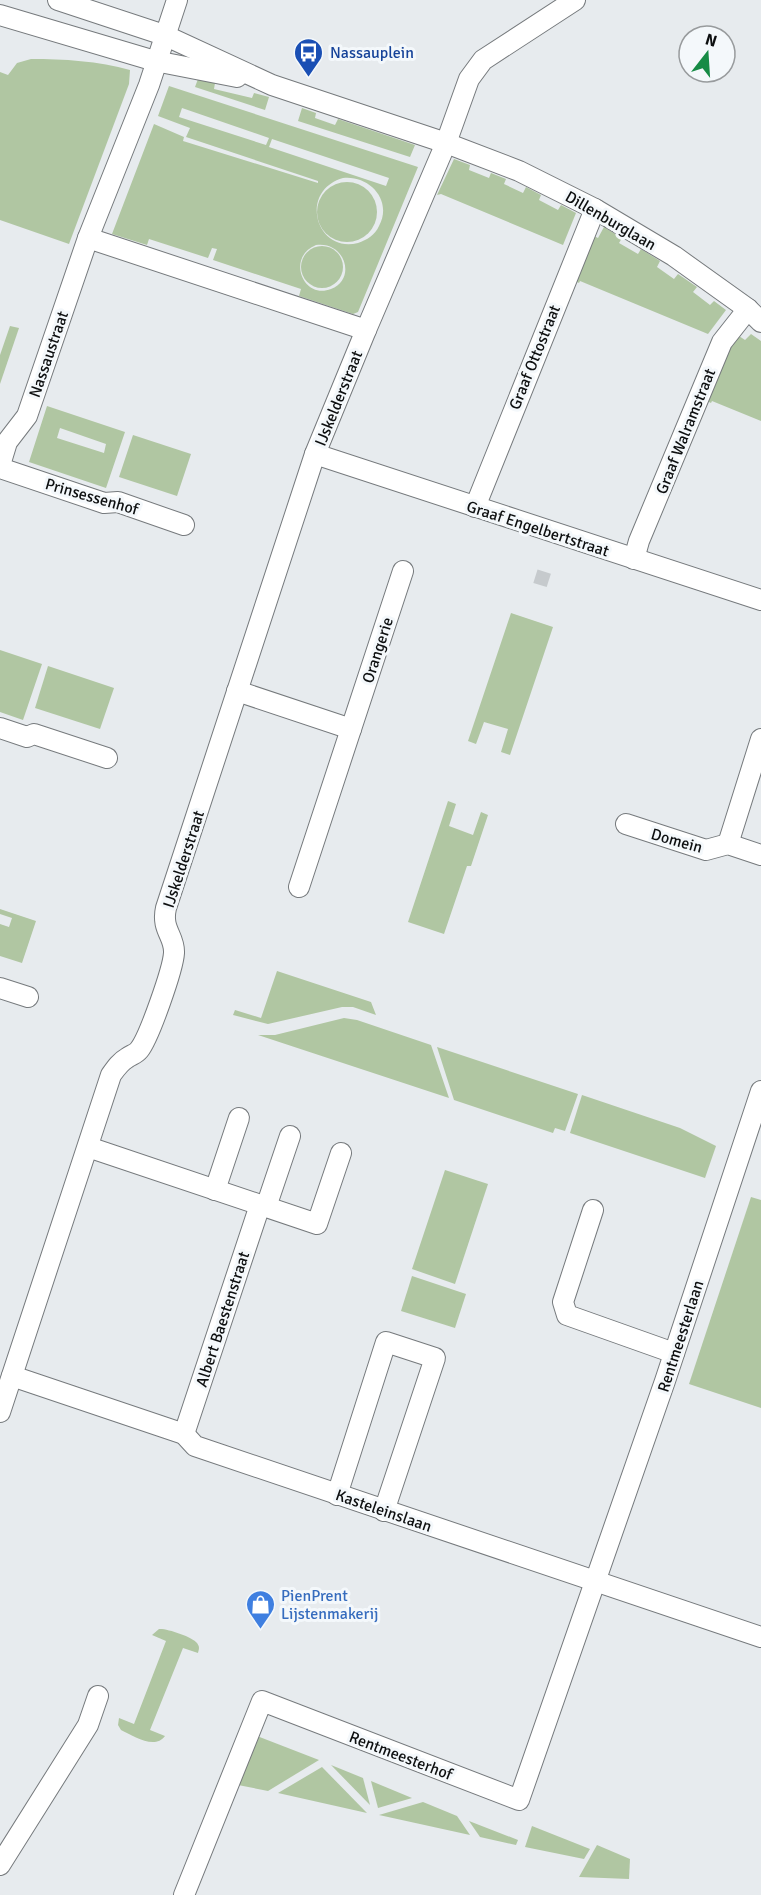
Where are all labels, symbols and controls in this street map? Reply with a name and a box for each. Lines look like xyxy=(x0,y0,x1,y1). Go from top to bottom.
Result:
north arrow xyxy=(677,24,737,84)
text: N xyxy=(703,29,719,52)
bus stop icon: Nassauplein xyxy=(293,36,325,78)
place label: Nassauplein xyxy=(330,43,414,63)
street label: Dillenburglaan xyxy=(562,187,659,255)
street label: Graaf Ottostraat xyxy=(505,302,565,413)
street label: Nassaustraat xyxy=(25,308,73,400)
street label: IJskelderstraat xyxy=(311,347,367,449)
street label: Graaf Walramstraat xyxy=(652,365,720,497)
street label: Prinsessenhof xyxy=(43,474,141,520)
street label: Graaf Engelbertstraat xyxy=(464,497,612,562)
street label: Orangerie xyxy=(358,615,398,686)
street label: IJskelderstraat xyxy=(159,808,209,911)
street label: Domein xyxy=(649,824,705,858)
street label: Albert Baestenstraat xyxy=(192,1249,254,1389)
street label: Rentmeesterlaan xyxy=(653,1278,708,1395)
street label: Kasteleinslaan xyxy=(333,1485,434,1537)
place label: PienPrent Lijstenmakerij xyxy=(281,1586,379,1624)
shop icon: PienPrent Lijstenmakerij xyxy=(244,1588,276,1630)
street label: Rentmeesterhof xyxy=(346,1727,456,1785)

